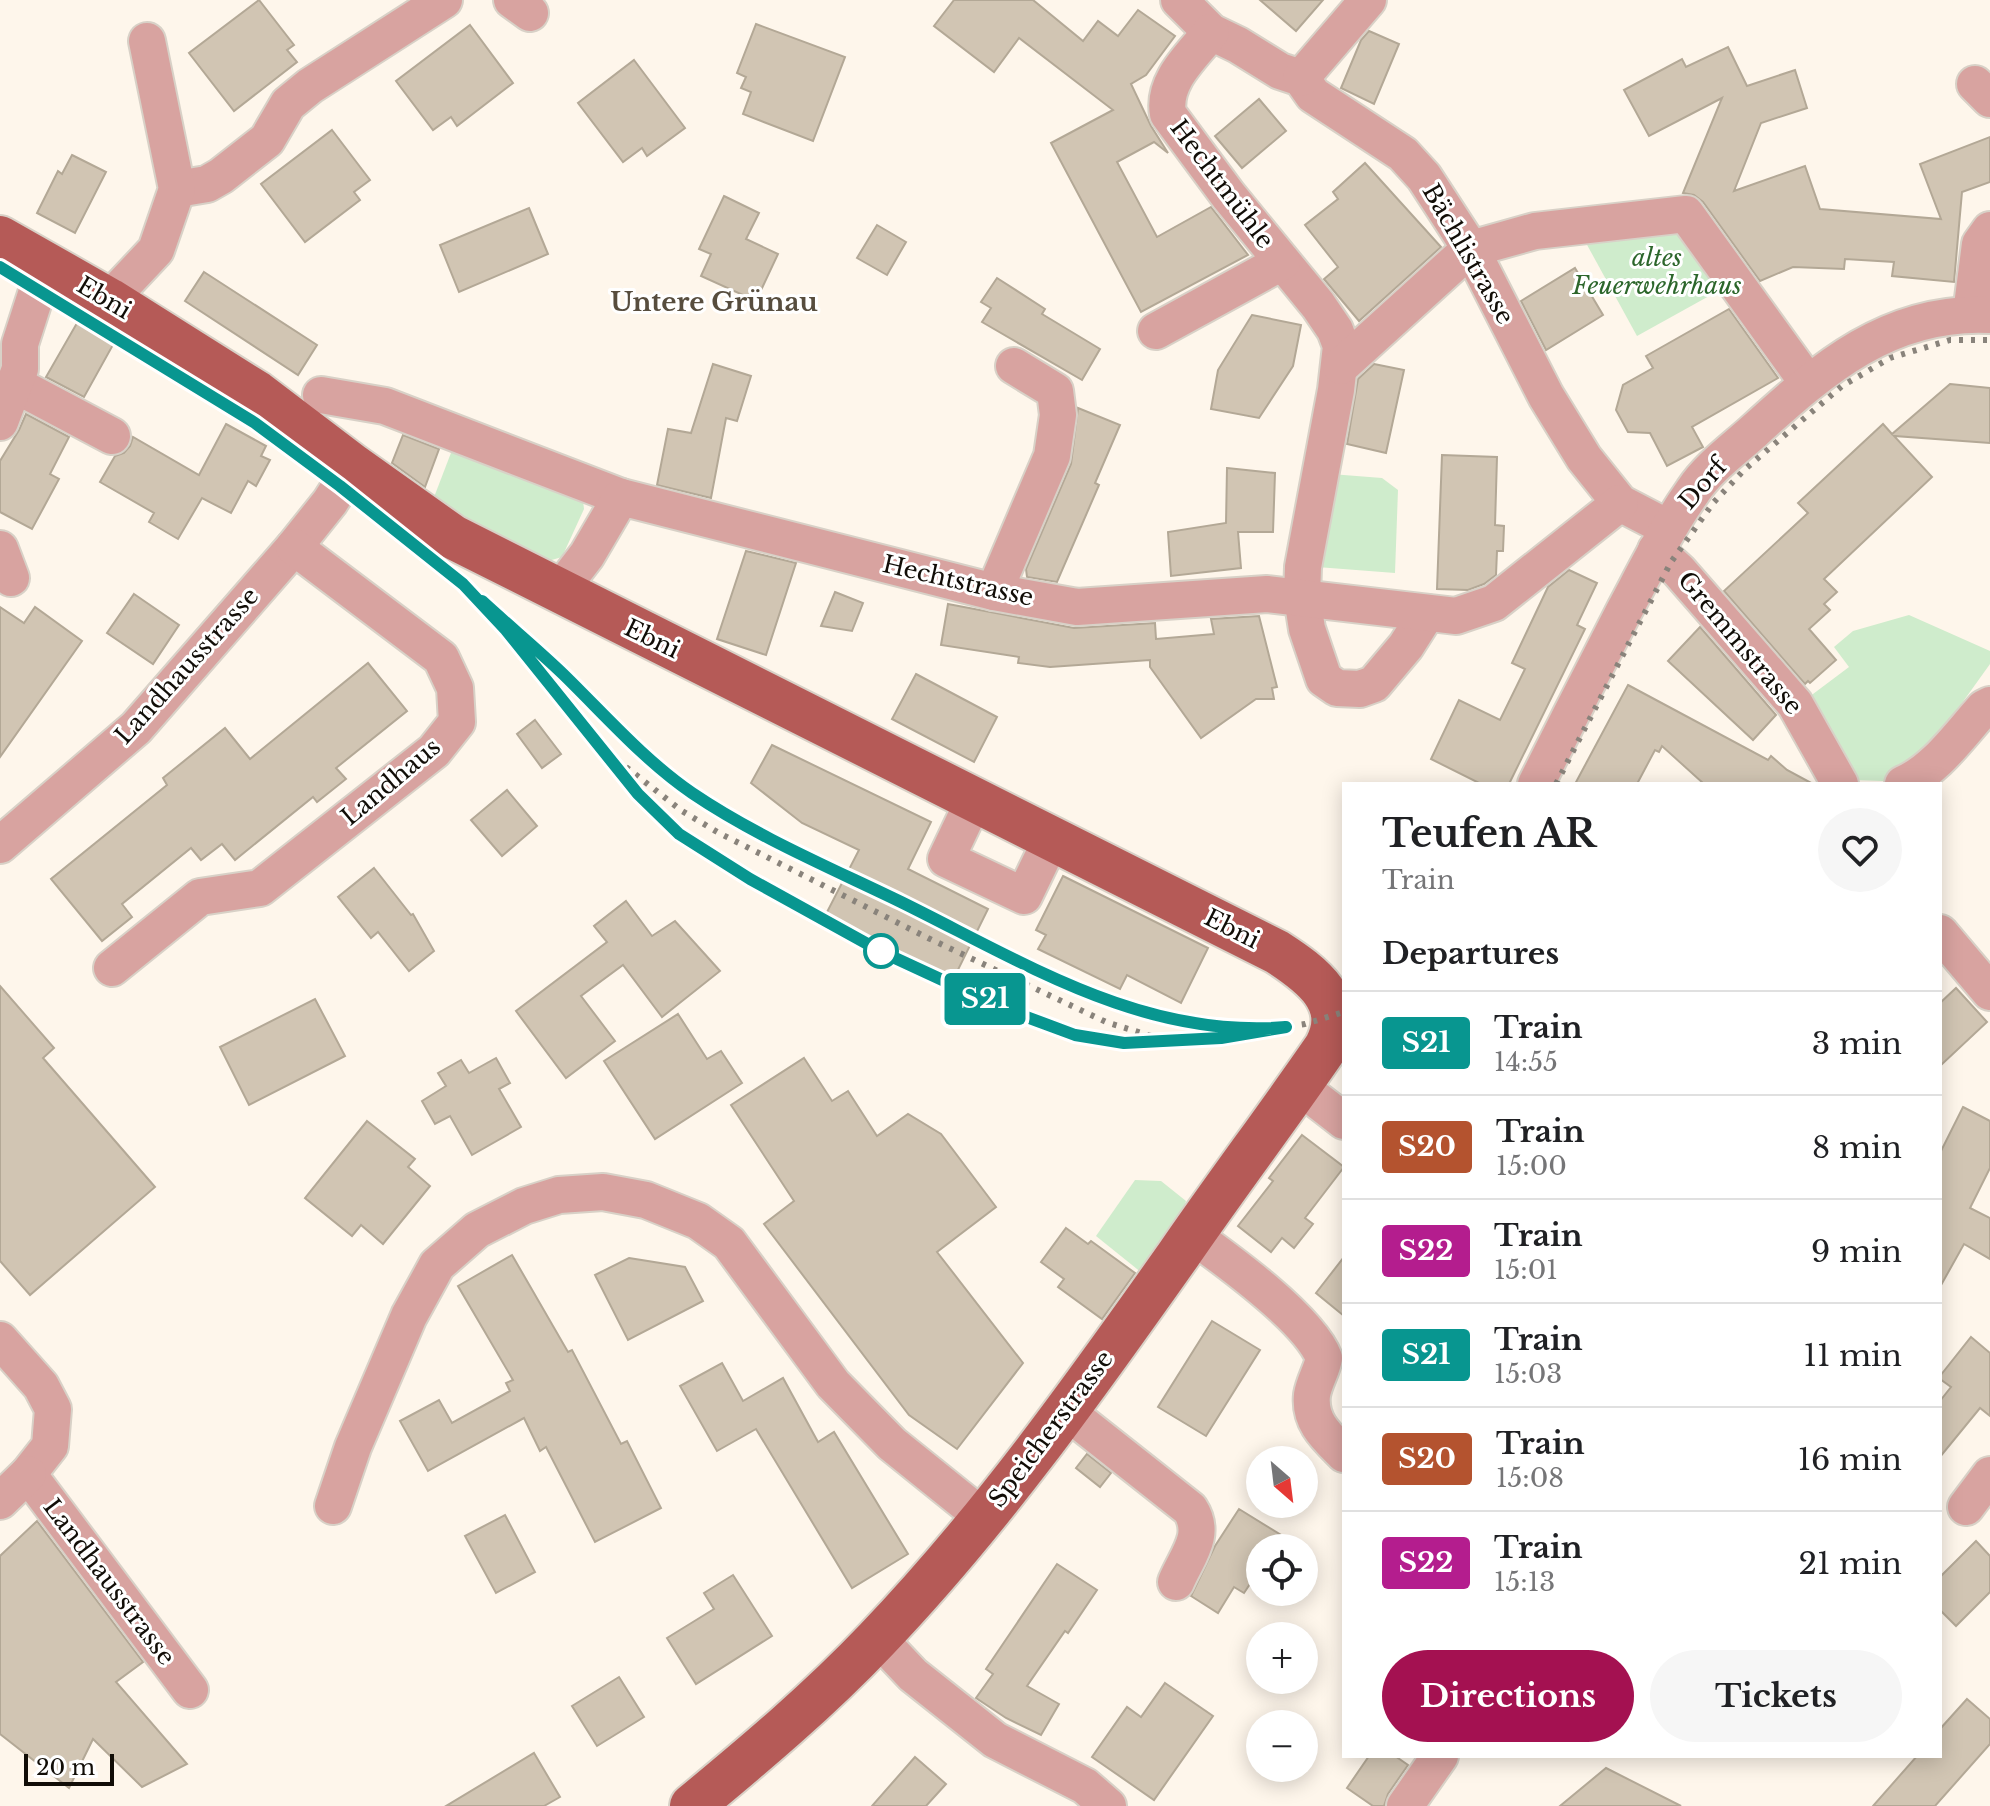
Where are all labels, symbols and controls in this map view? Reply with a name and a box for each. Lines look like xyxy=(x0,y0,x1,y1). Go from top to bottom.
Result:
street label: Hechtmühle xyxy=(1165,114,1280,254)
street label: Bächlistrasse xyxy=(1417,178,1520,329)
park label: altes Feuerwehrhaus xyxy=(1571,243,1742,300)
street label: Ebni xyxy=(72,270,137,325)
district label: Untere Grünau xyxy=(610,286,818,318)
street label: Dorf xyxy=(1673,450,1735,515)
street label: Hechtstrasse xyxy=(880,549,1036,612)
street label: Gremmstrasse xyxy=(1672,565,1809,720)
street label: Landhausstrasse xyxy=(109,581,264,750)
street label: Ebni xyxy=(620,613,685,664)
street label: Landhaus xyxy=(335,732,446,831)
button: heart xyxy=(1818,808,1902,892)
text: Teufen AR xyxy=(1382,810,1596,857)
text: Train xyxy=(1382,864,1455,896)
street label: Ebni xyxy=(1200,903,1265,955)
unlabelled marker xyxy=(864,934,898,968)
text: Departures xyxy=(1382,935,1559,972)
line badge: S21 xyxy=(939,973,1031,1025)
text: S21 xyxy=(960,981,1010,1016)
text: Train xyxy=(1494,1009,1583,1046)
text: S21 xyxy=(1401,1025,1451,1060)
text: 3 min xyxy=(1812,1025,1902,1062)
text: 14:55 xyxy=(1494,1046,1558,1078)
text: Train xyxy=(1496,1113,1585,1150)
text: S20 xyxy=(1398,1129,1456,1164)
text: 8 min xyxy=(1812,1129,1902,1166)
text: 15:00 xyxy=(1496,1150,1567,1182)
text: Train xyxy=(1494,1217,1583,1254)
text: S22 xyxy=(1398,1233,1454,1268)
text: 9 min xyxy=(1811,1233,1902,1270)
text: 15:01 xyxy=(1494,1254,1558,1286)
text: Train xyxy=(1494,1321,1583,1358)
text: S21 xyxy=(1401,1337,1451,1372)
text: 11 min xyxy=(1804,1337,1902,1374)
street label: Speicherstrasse xyxy=(982,1345,1119,1513)
text: 15:03 xyxy=(1494,1358,1562,1390)
text: Train xyxy=(1496,1425,1585,1462)
text: S20 xyxy=(1398,1441,1456,1476)
text: 16 min xyxy=(1798,1441,1902,1478)
north arrow xyxy=(1246,1446,1318,1518)
map controls xyxy=(1246,1446,1318,1782)
text: 15:08 xyxy=(1496,1462,1564,1494)
street label: Landhausstrasse xyxy=(37,1493,181,1671)
text: Train xyxy=(1494,1529,1583,1566)
button: locate xyxy=(1246,1534,1318,1606)
text: S22 xyxy=(1398,1545,1454,1580)
text: 21 min xyxy=(1798,1545,1902,1582)
text: 15:13 xyxy=(1494,1566,1555,1598)
button: + xyxy=(1246,1622,1318,1694)
button: Directions xyxy=(1382,1650,1634,1742)
button: Tickets xyxy=(1650,1650,1902,1742)
button: − xyxy=(1246,1710,1318,1782)
scale bar xyxy=(24,1750,114,1786)
text: 20 m xyxy=(36,1754,95,1781)

